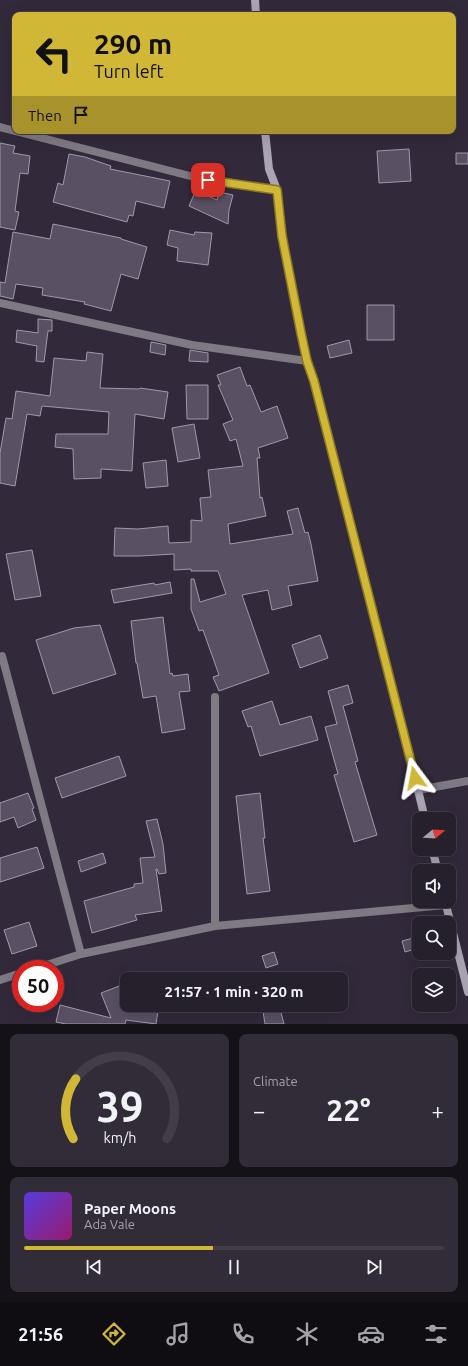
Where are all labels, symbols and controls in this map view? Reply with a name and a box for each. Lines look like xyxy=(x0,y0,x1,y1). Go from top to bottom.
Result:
icon: left xyxy=(28,28,80,80)
text: 290 m xyxy=(94,28,172,59)
text: Turn left xyxy=(94,61,164,81)
icon: arrive xyxy=(70,104,92,126)
text: Then xyxy=(28,107,62,124)
pin xyxy=(191,163,225,197)
icon: arrive xyxy=(197,169,219,191)
position arrow xyxy=(394,757,436,799)
north arrow xyxy=(412,812,456,856)
map controls xyxy=(412,812,456,1012)
button: sound xyxy=(412,864,456,908)
button: search xyxy=(412,916,456,960)
speed limit sign: 50 xyxy=(12,960,64,1012)
button: layers xyxy=(412,968,456,1012)
text: 21:57 · 1 min · 320 m xyxy=(165,983,303,1000)
text: Climate xyxy=(253,1074,298,1088)
text: 39 xyxy=(96,1082,143,1129)
text: 22° xyxy=(326,1093,371,1127)
text: − xyxy=(253,1098,265,1123)
text: + xyxy=(432,1098,444,1123)
text: km/h xyxy=(103,1129,136,1145)
text: Paper Moons xyxy=(84,1200,176,1217)
text: Ada Vale xyxy=(84,1217,135,1231)
icon: previous xyxy=(83,1256,105,1278)
icon: pause xyxy=(223,1256,245,1278)
icon: next xyxy=(363,1256,385,1278)
icon: directions xyxy=(100,1320,128,1348)
icon: music xyxy=(164,1320,192,1348)
icon: phone xyxy=(229,1320,257,1348)
icon: climate xyxy=(293,1320,321,1348)
icon: car xyxy=(357,1320,385,1348)
icon: filters xyxy=(422,1320,450,1348)
text: 21:56 xyxy=(18,1324,63,1344)

